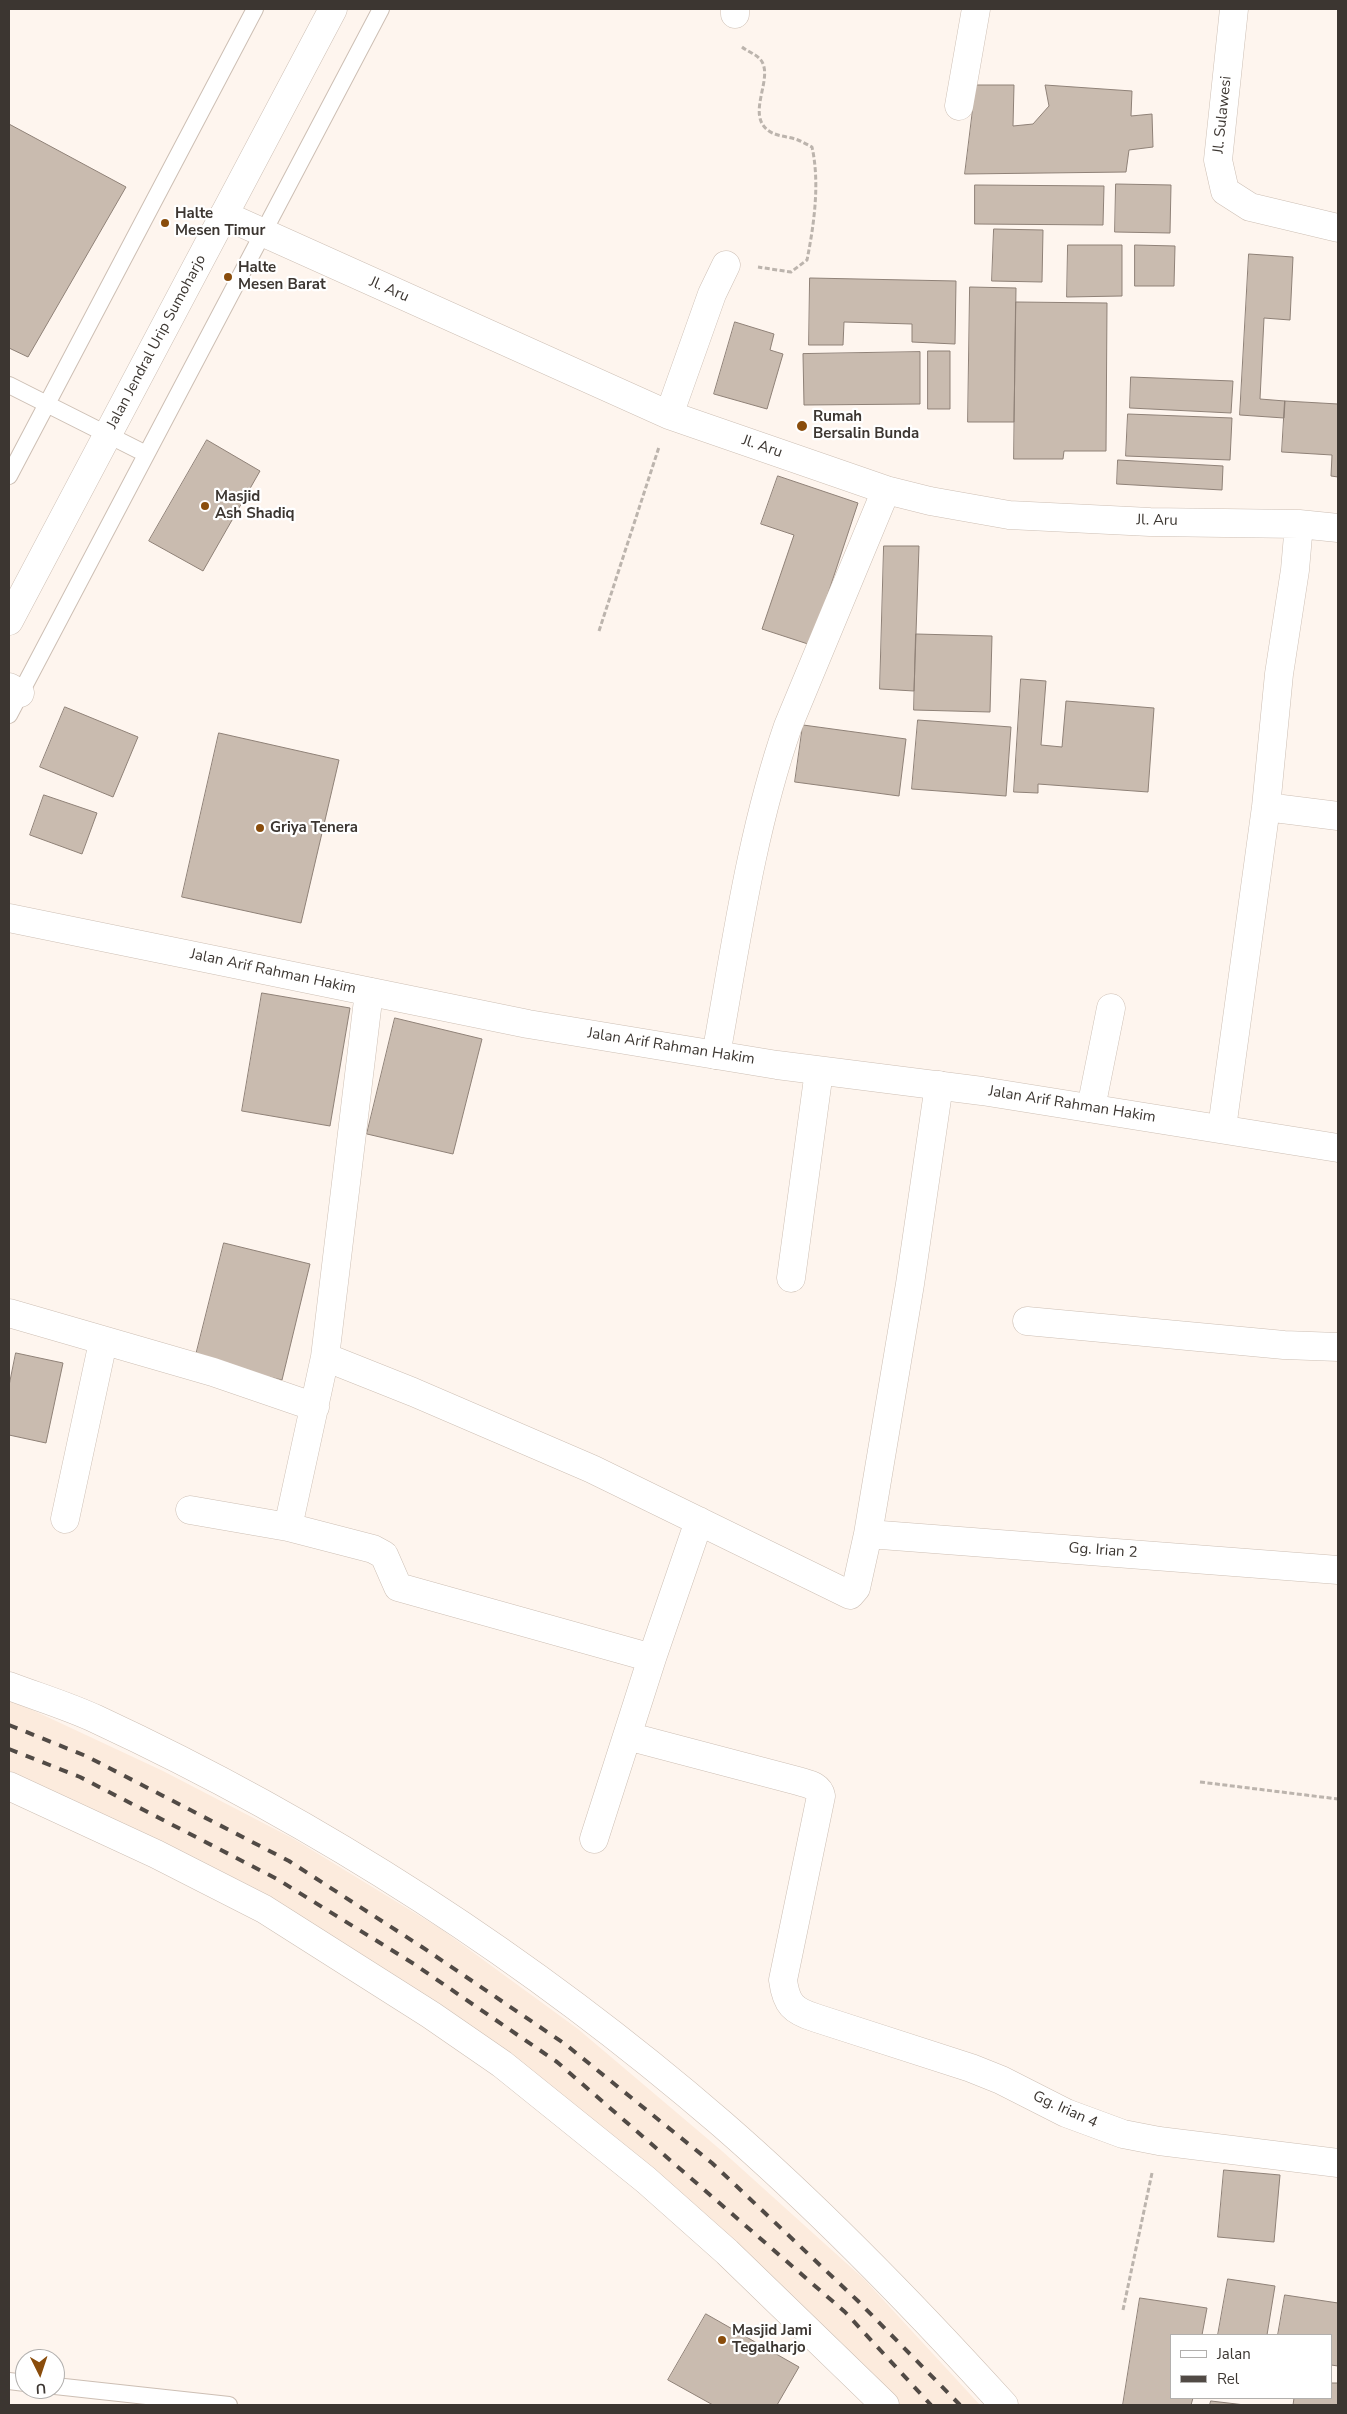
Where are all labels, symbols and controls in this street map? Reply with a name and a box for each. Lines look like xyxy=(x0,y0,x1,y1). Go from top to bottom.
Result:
street label: Jl. Sulawesi xyxy=(1210,75,1236,155)
place label: Halte Mesen Timur xyxy=(175,205,265,240)
marker: Halte Mesen Timur xyxy=(159,217,171,229)
street label: Jalan Jendral Urip Sumoharjo xyxy=(103,252,211,432)
place label: Halte Mesen Barat xyxy=(238,259,326,294)
marker: Halte Mesen Barat xyxy=(222,271,234,283)
street label: Jl. Aru xyxy=(366,273,412,307)
place label: Rumah Bersalin Bunda xyxy=(813,408,919,443)
marker: Rumah Bersalin Bunda xyxy=(795,419,809,433)
street label: Jl. Aru xyxy=(739,432,785,462)
place label: Masjid Ash Shadiq xyxy=(215,488,294,523)
marker: Masjid Ash Shadiq xyxy=(199,500,211,512)
street label: Jl. Aru xyxy=(1136,512,1178,530)
place label: Griya Tenera xyxy=(270,819,358,837)
marker: Griya Tenera xyxy=(254,822,266,834)
street label: Jalan Arif Rahman Hakim xyxy=(188,946,358,998)
street label: Jalan Arif Rahman Hakim xyxy=(586,1025,756,1069)
street label: Jalan Arif Rahman Hakim xyxy=(987,1083,1157,1127)
street label: Gg. Irian 2 xyxy=(1068,1540,1138,1562)
street label: Gg. Irian 4 xyxy=(1030,2088,1100,2132)
place label: Masjid Jami Tegalharjo xyxy=(732,2322,812,2357)
marker: Masjid Jami Tegalharjo xyxy=(716,2334,728,2346)
legend xyxy=(1170,2334,1332,2399)
text: Jalan xyxy=(1217,2344,1251,2364)
north arrow xyxy=(15,2349,65,2399)
text: Rel xyxy=(1217,2369,1239,2389)
text: U xyxy=(35,2379,47,2398)

